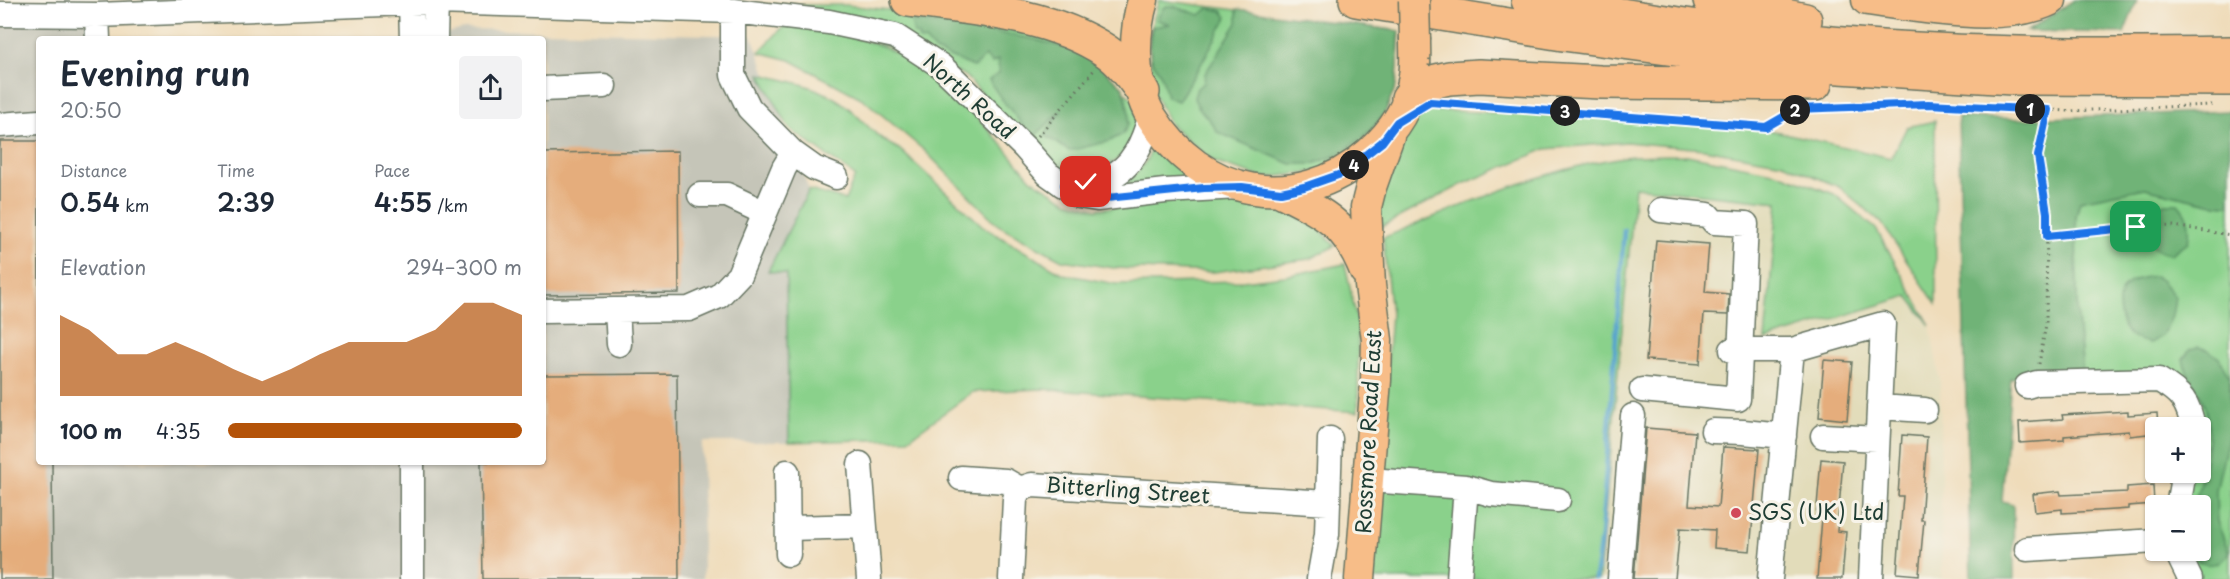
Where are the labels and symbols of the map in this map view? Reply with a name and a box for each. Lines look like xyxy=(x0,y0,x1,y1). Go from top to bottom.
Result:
street label: North Road xyxy=(917,45,1024,146)
pin: 1 xyxy=(2015,94,2045,124)
pin: 2 xyxy=(1780,95,1810,125)
pin: 3 xyxy=(1550,96,1580,126)
pin: 4 xyxy=(1339,150,1369,180)
pin xyxy=(1060,156,1111,207)
pin xyxy=(2110,201,2161,252)
street label: Rossmore Road East xyxy=(1346,329,1388,534)
street label: Bitterling Street xyxy=(1045,467,1211,511)
place label: SGS (UK) Ltd xyxy=(1748,495,1884,527)
marker: SGS (UK) Ltd xyxy=(1729,506,1743,520)

